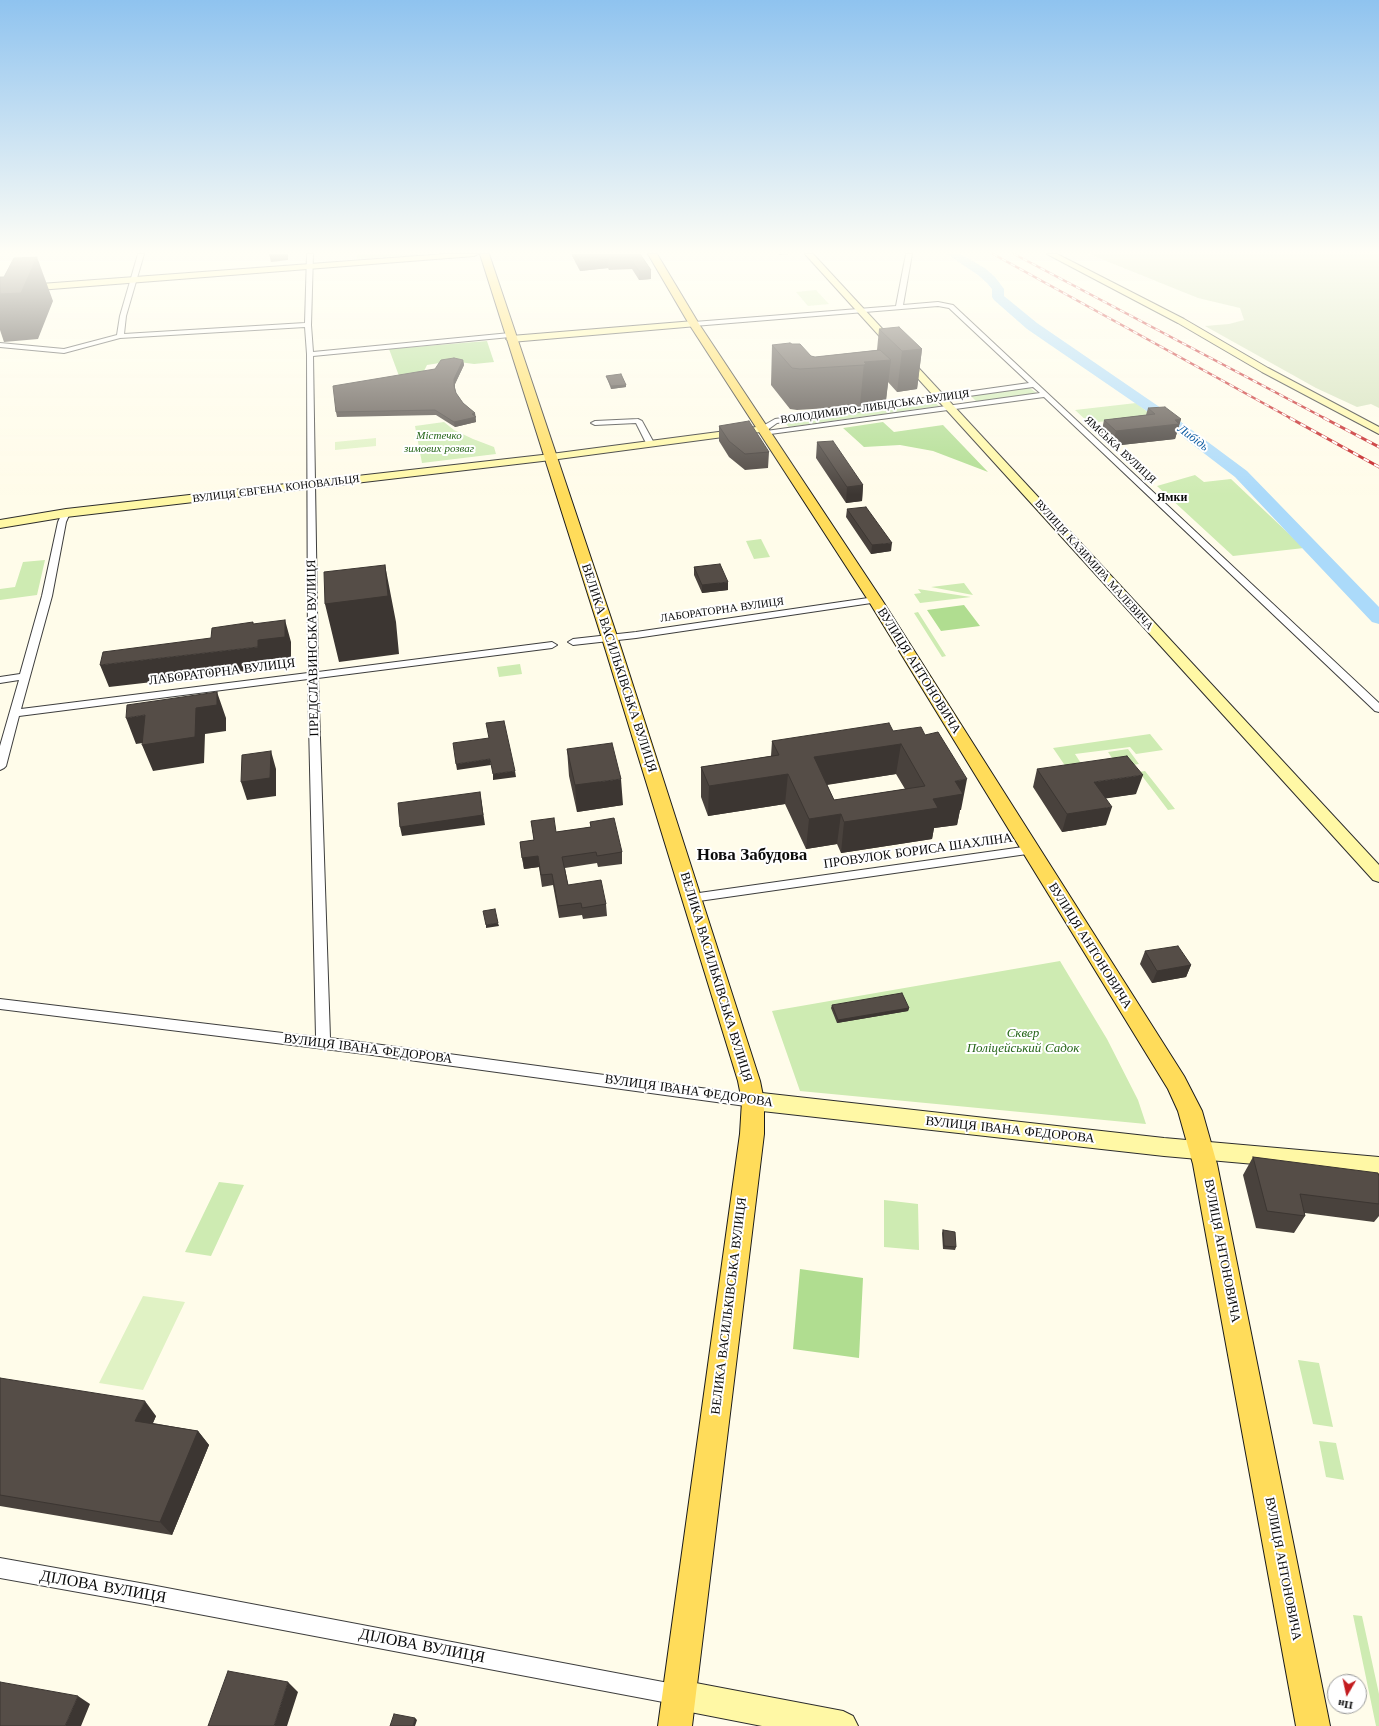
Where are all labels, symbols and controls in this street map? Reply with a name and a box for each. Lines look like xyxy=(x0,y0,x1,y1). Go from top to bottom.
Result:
street label: ВОЛОДИМИРО-ЛИБІДСЬКА ВУЛИЦЯ xyxy=(780,387,970,427)
street label: ЯМСЬКА ВУЛИЦЯ xyxy=(1082,413,1158,487)
water label: Либідь xyxy=(1175,422,1211,454)
park label: Містечко зимових розваг xyxy=(404,429,474,455)
street label: ВУЛИЦЯ ЄВГЕНА КОНОВАЛЬЦЯ xyxy=(192,472,360,506)
district label: Ямки xyxy=(1157,491,1187,505)
street label: ВУЛИЦЯ КАЗИМИРА МАЛЕВИЧА xyxy=(1032,497,1156,633)
street label: ПРЕДСЛАВИНСЬКА ВУЛИЦЯ xyxy=(304,559,322,737)
street label: ВЕЛИКА ВАСИЛЬКІВСЬКА ВУЛИЦЯ xyxy=(578,562,660,774)
street label: ЛАБОРАТОРНА ВУЛИЦЯ xyxy=(659,595,785,625)
street label: ВУЛИЦЯ АНТОНОВИЧА xyxy=(874,605,964,737)
street label: ЛАБОРАТОРНА ВУЛИЦЯ xyxy=(148,655,296,689)
street label: ПРОВУЛОК БОРИСА ШАХЛІНА xyxy=(823,830,1013,872)
district label: Нова Забудова xyxy=(697,845,807,865)
street label: ВЕЛИКА ВАСИЛЬКІВСЬКА ВУЛИЦЯ xyxy=(677,870,755,1084)
street label: ВУЛИЦЯ АНТОНОВИЧА xyxy=(1045,880,1135,1012)
park label: Сквер Поліцейський Садок xyxy=(967,1025,1079,1056)
street label: ВУЛИЦЯ ІВАНА ФЕДОРОВА xyxy=(283,1031,453,1067)
street label: ВУЛИЦЯ ІВАНА ФЕДОРОВА xyxy=(604,1071,774,1111)
street label: ВУЛИЦЯ ІВАНА ФЕДОРОВА xyxy=(925,1113,1095,1147)
street label: ВУЛИЦЯ АНТОНОВИЧА xyxy=(1200,1178,1244,1324)
street label: ВЕЛИКА ВАСИЛЬКІВСЬКА ВУЛИЦЯ xyxy=(708,1197,750,1415)
street label: ВУЛИЦЯ АНТОНОВИЧА xyxy=(1261,1496,1305,1642)
street label: ДІЛОВА ВУЛИЦЯ xyxy=(38,1566,168,1608)
street label: ДІЛОВА ВУЛИЦЯ xyxy=(357,1624,487,1668)
north arrow xyxy=(1327,1674,1367,1714)
text: Пн xyxy=(1337,1697,1354,1713)

